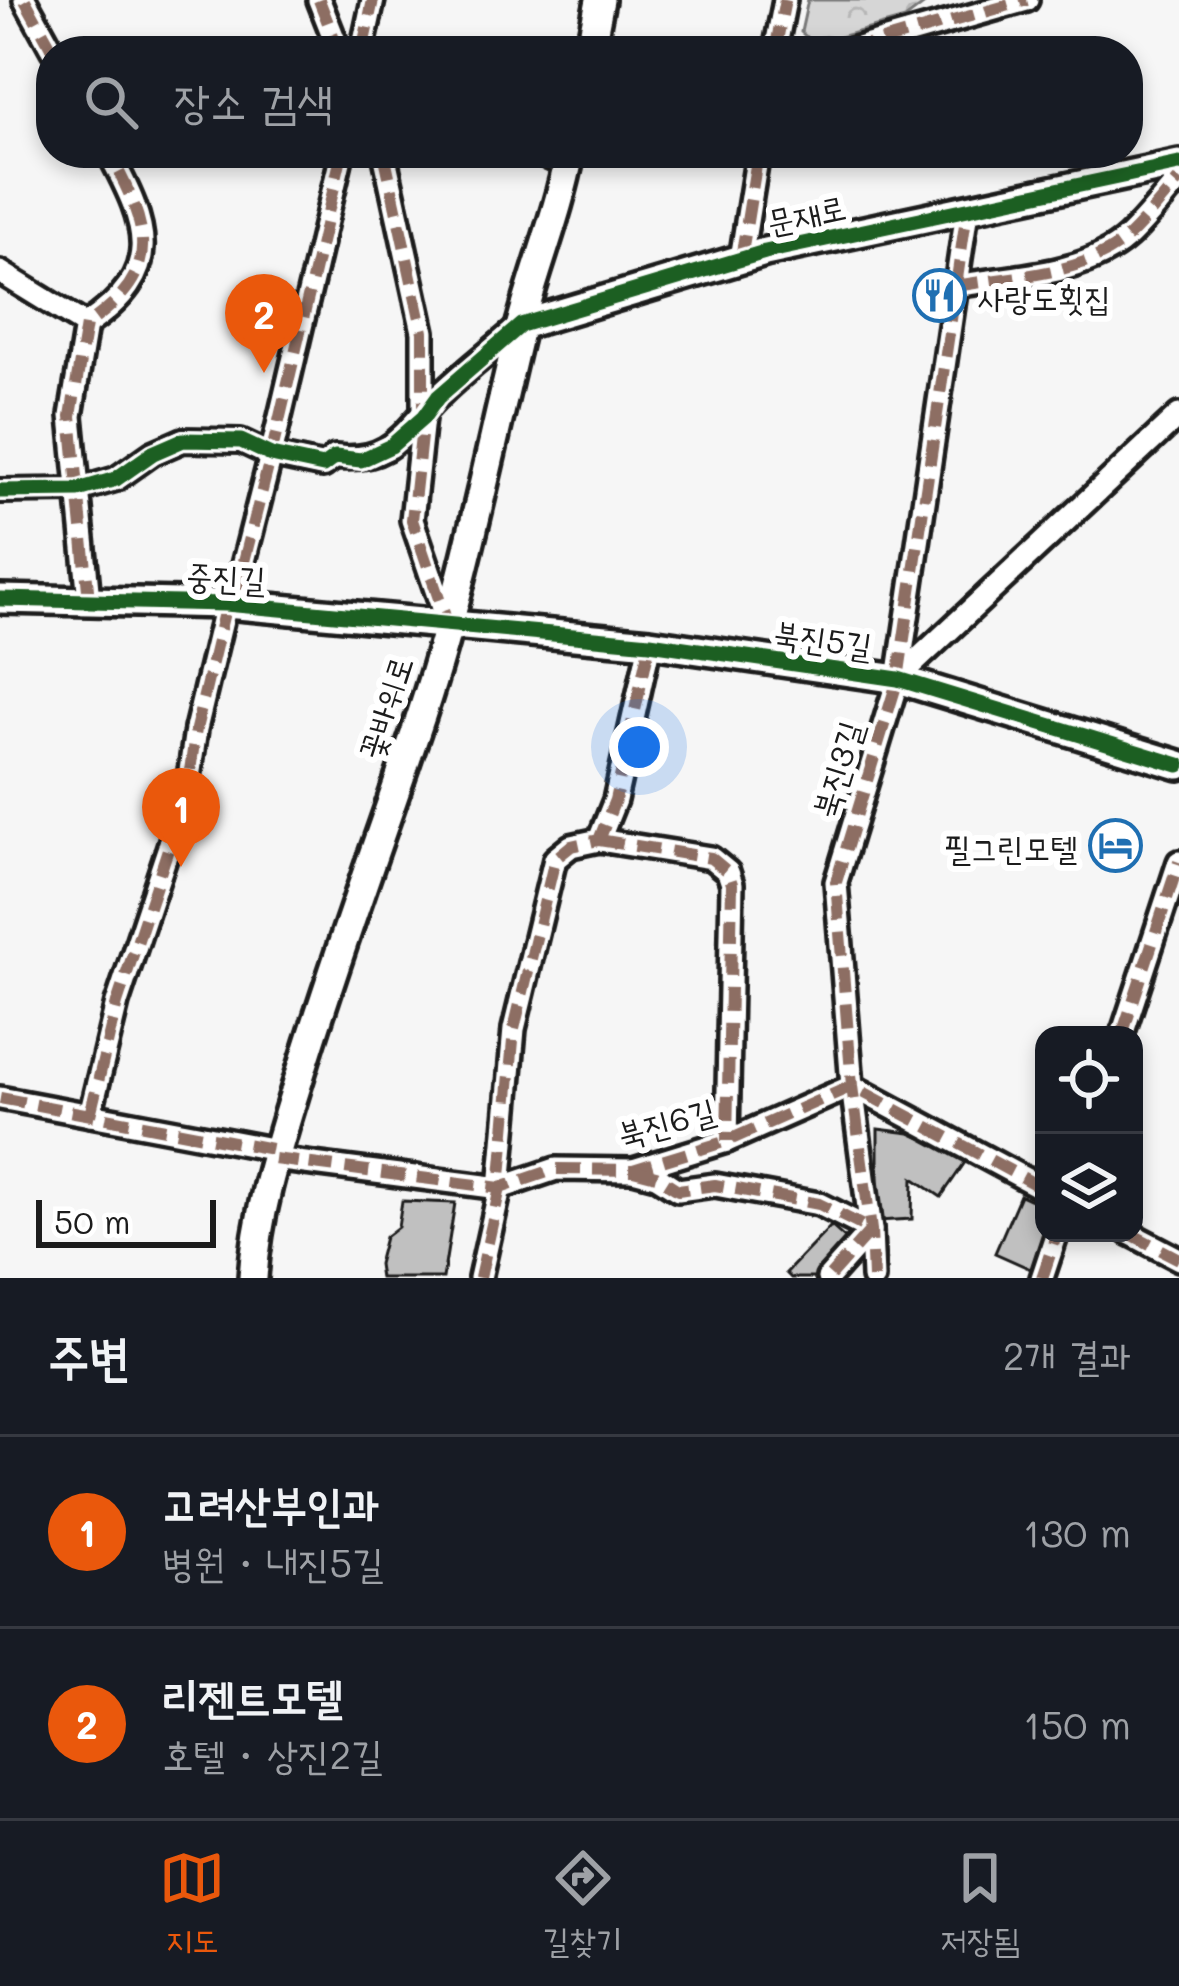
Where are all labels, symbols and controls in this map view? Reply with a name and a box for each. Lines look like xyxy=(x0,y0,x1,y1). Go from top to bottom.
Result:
search box xyxy=(36,36,1143,168)
icon: search xyxy=(78,69,144,135)
text: 장소 검색 xyxy=(174,71,333,129)
street label: 문재로 xyxy=(763,184,849,242)
restaurant icon: 사랑도횟집 xyxy=(911,268,967,324)
pin: 2 xyxy=(225,274,303,373)
place label: 사랑도횟집 xyxy=(978,275,1111,318)
street label: 중진길 xyxy=(185,552,267,600)
street label: 북진5길 xyxy=(771,610,875,666)
street label: 꽃바위로 xyxy=(347,650,421,764)
street label: 북진3길 xyxy=(801,715,871,823)
your location xyxy=(609,717,669,777)
pin: 1 xyxy=(142,768,220,867)
hotel icon: 필그린모텔 xyxy=(1088,818,1144,874)
place label: 필그린모텔 xyxy=(944,825,1077,868)
map controls xyxy=(1035,1026,1143,1242)
button: locate xyxy=(1035,1026,1143,1134)
street label: 북진6길 xyxy=(612,1087,720,1155)
button: layers xyxy=(1035,1134,1143,1242)
scale bar xyxy=(36,1194,216,1247)
text: 50 m xyxy=(54,1199,130,1242)
text: 주변 xyxy=(48,1321,130,1388)
text: 2개 결과 xyxy=(1003,1329,1131,1380)
text: 고려산부인과 xyxy=(162,1474,379,1532)
text: 1 xyxy=(78,1506,96,1557)
text: 130 m xyxy=(1023,1506,1131,1557)
text: 병원 · 내진5길 xyxy=(162,1536,384,1587)
text: 리젠트모텔 xyxy=(162,1666,343,1724)
text: 2 xyxy=(76,1698,98,1749)
text: 150 m xyxy=(1023,1698,1131,1749)
text: 호텔 · 상진2길 xyxy=(162,1728,383,1779)
tab: 지도 xyxy=(159,1845,225,1963)
tab: 길찾기 xyxy=(543,1845,622,1963)
tab: 저장됨 xyxy=(940,1845,1020,1963)

